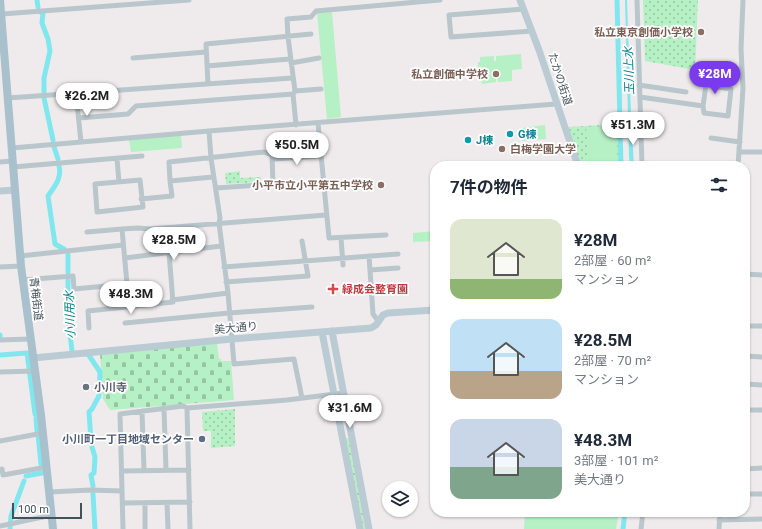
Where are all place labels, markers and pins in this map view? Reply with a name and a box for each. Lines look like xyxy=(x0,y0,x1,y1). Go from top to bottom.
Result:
place label: 私立東京創価小学校 xyxy=(594,26,693,39)
marker: 私立東京創価小学校 xyxy=(696,27,706,37)
pin: ¥28M xyxy=(691,61,739,95)
place label: 私立創価中学校 xyxy=(411,68,488,81)
marker: 私立創価中学校 xyxy=(491,69,501,79)
pin: ¥26.2M xyxy=(54,83,120,117)
pin: ¥51.3M xyxy=(600,112,666,146)
place label: G棟 xyxy=(518,128,537,141)
marker: G棟 xyxy=(505,129,515,139)
pin: ¥50.5M xyxy=(264,132,330,166)
place label: J棟 xyxy=(476,134,493,147)
marker: J棟 xyxy=(463,135,473,145)
place label: 白梅学園大学 xyxy=(510,143,576,156)
marker: 白梅学園大学 xyxy=(497,144,507,154)
place label: 小平市立小平第五中学校 xyxy=(252,179,373,192)
marker: 小平市立小平第五中学校 xyxy=(376,180,386,190)
pin: ¥28.5M xyxy=(141,227,207,261)
pin: ¥48.3M xyxy=(98,281,164,315)
marker: 緑成会整育園 xyxy=(327,283,339,295)
place label: 緑成会整育園 xyxy=(342,283,408,296)
place label: 小川寺 xyxy=(94,381,127,394)
marker: 小川寺 xyxy=(81,382,91,392)
pin: ¥31.6M xyxy=(317,395,383,429)
place label: 小川町一丁目地域センター xyxy=(62,433,194,446)
marker: 小川町一丁目地域センター xyxy=(197,434,207,444)

